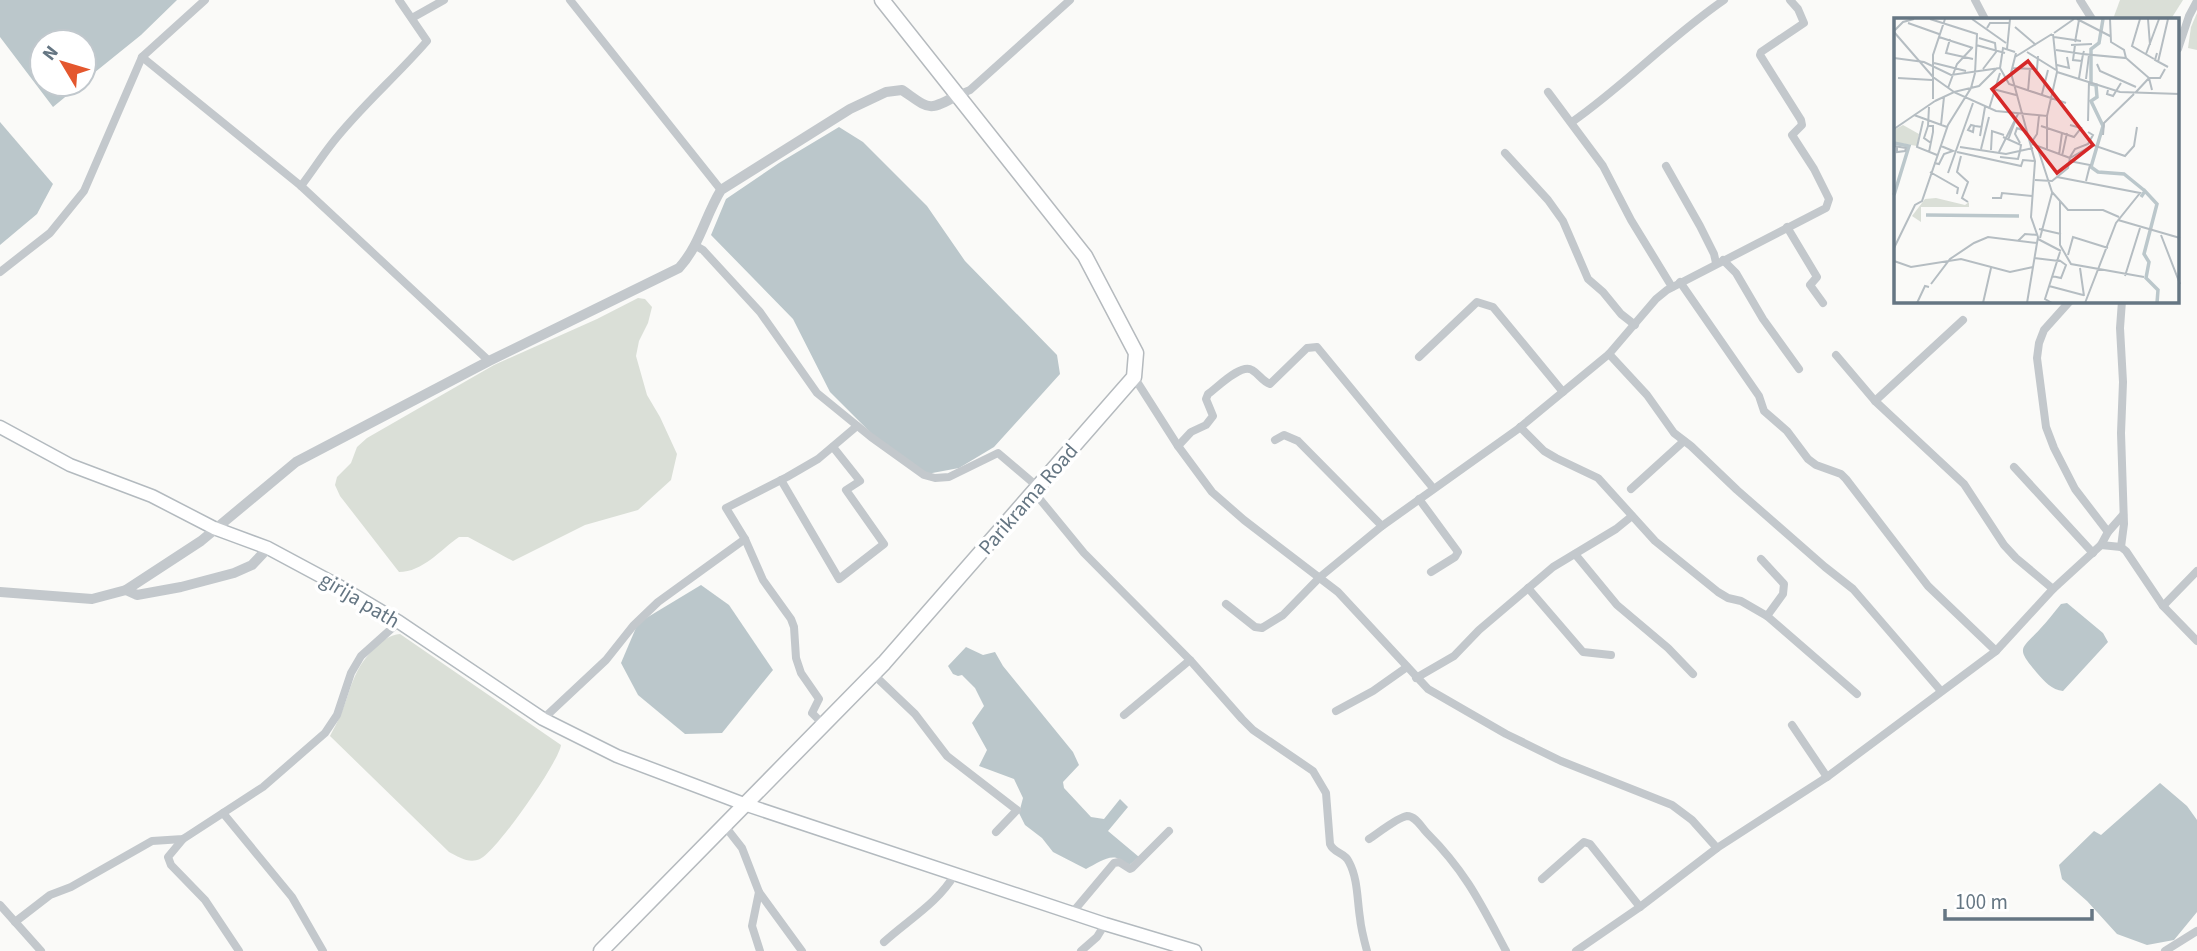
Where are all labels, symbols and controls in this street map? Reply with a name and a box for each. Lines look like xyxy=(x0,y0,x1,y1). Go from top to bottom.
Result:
inset map xyxy=(1894,18,2180,303)
north arrow xyxy=(28,28,98,98)
text: N xyxy=(36,40,65,67)
street label: Parikrama Road xyxy=(971,437,1085,561)
street label: girija path xyxy=(314,564,406,636)
scale bar xyxy=(1945,878,2092,922)
text: 100 m xyxy=(1955,887,2008,917)

